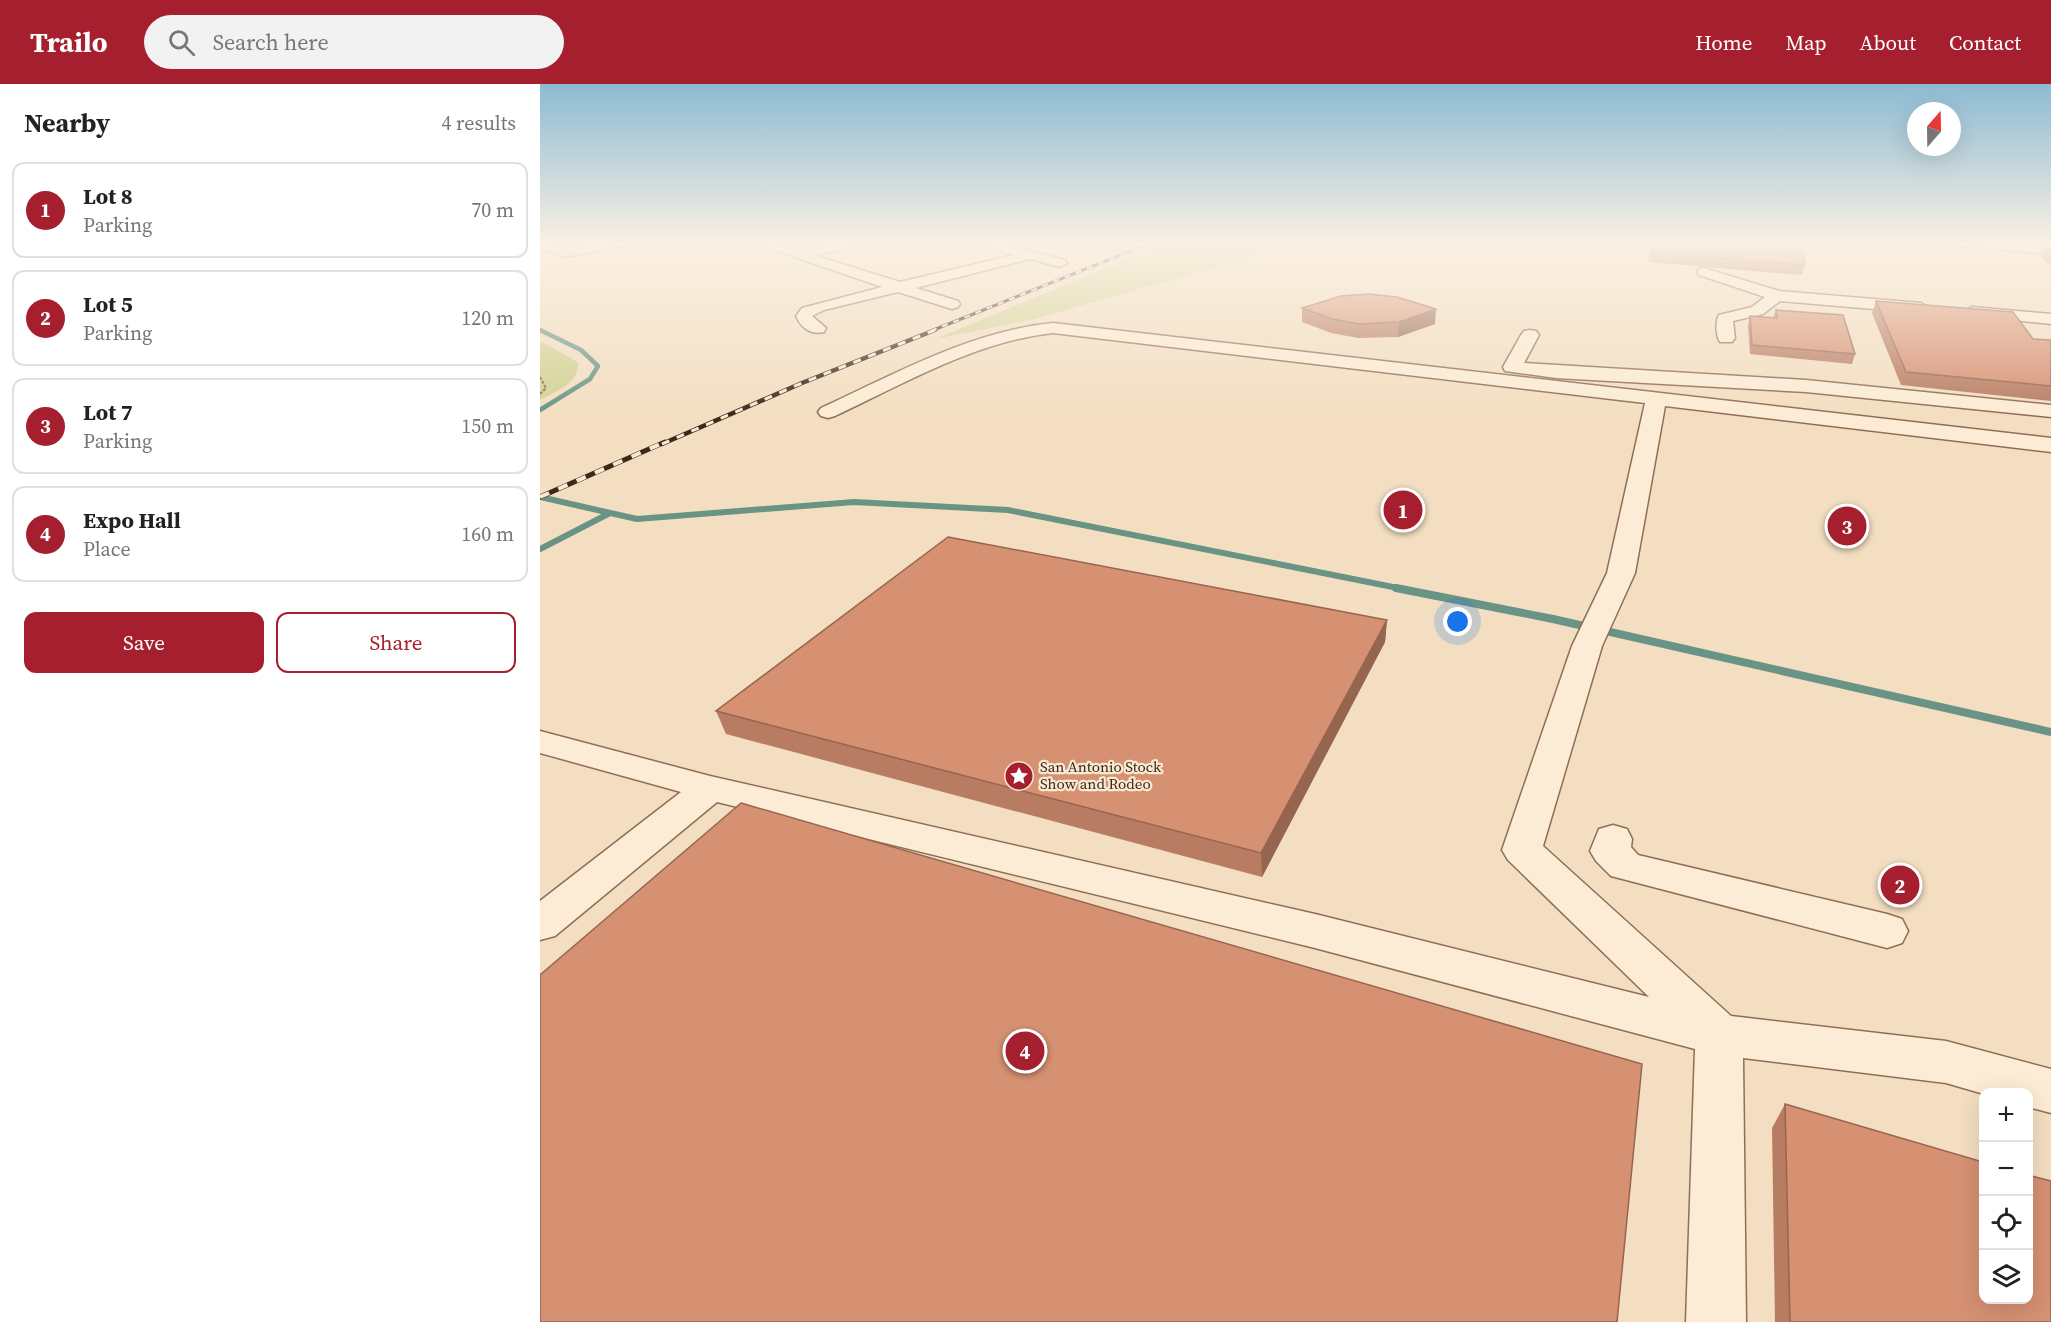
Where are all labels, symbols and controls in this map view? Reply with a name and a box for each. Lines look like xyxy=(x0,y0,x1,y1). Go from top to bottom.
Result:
search box xyxy=(144,15,564,69)
text: Trailo xyxy=(30,23,108,61)
icon: search xyxy=(165,26,198,59)
text: Search here xyxy=(213,27,329,57)
text: Home xyxy=(1695,28,1753,57)
text: Map xyxy=(1786,28,1827,57)
text: About xyxy=(1860,28,1916,57)
text: Contact xyxy=(1949,28,2021,57)
north arrow xyxy=(1907,102,1961,156)
text: Nearby xyxy=(24,105,110,141)
text: 4 results xyxy=(441,109,516,137)
text: Lot 8 xyxy=(83,181,133,211)
text: 1 xyxy=(40,196,51,224)
text: 70 m xyxy=(471,196,514,224)
text: Parking xyxy=(83,211,152,239)
text: Lot 5 xyxy=(83,289,133,319)
text: 2 xyxy=(40,304,51,332)
text: 120 m xyxy=(461,304,514,332)
text: Parking xyxy=(83,319,152,347)
text: Lot 7 xyxy=(83,397,133,427)
text: 3 xyxy=(40,412,51,440)
text: 150 m xyxy=(461,412,514,440)
text: Parking xyxy=(83,427,152,455)
pin: 1 xyxy=(1384,488,1422,532)
pin: 3 xyxy=(1828,504,1866,548)
text: Expo Hall xyxy=(83,505,181,535)
text: 4 xyxy=(40,520,51,548)
text: 160 m xyxy=(461,520,514,548)
text: Place xyxy=(83,535,131,563)
your location xyxy=(1443,607,1472,636)
button: Save xyxy=(24,612,264,673)
button: Share xyxy=(276,612,516,673)
place label: San Antonio Stock Show and Rodeo xyxy=(1040,756,1162,794)
place icon: San Antonio Stock Show and Rodeo xyxy=(1003,760,1035,792)
pin: 2 xyxy=(1880,862,1920,908)
pin: 4 xyxy=(1006,1028,1044,1074)
map controls xyxy=(1979,1088,2033,1304)
button: + xyxy=(1979,1088,2033,1142)
button: − xyxy=(1979,1142,2033,1196)
button: locate xyxy=(1979,1196,2033,1250)
button: layers xyxy=(1979,1250,2033,1304)

